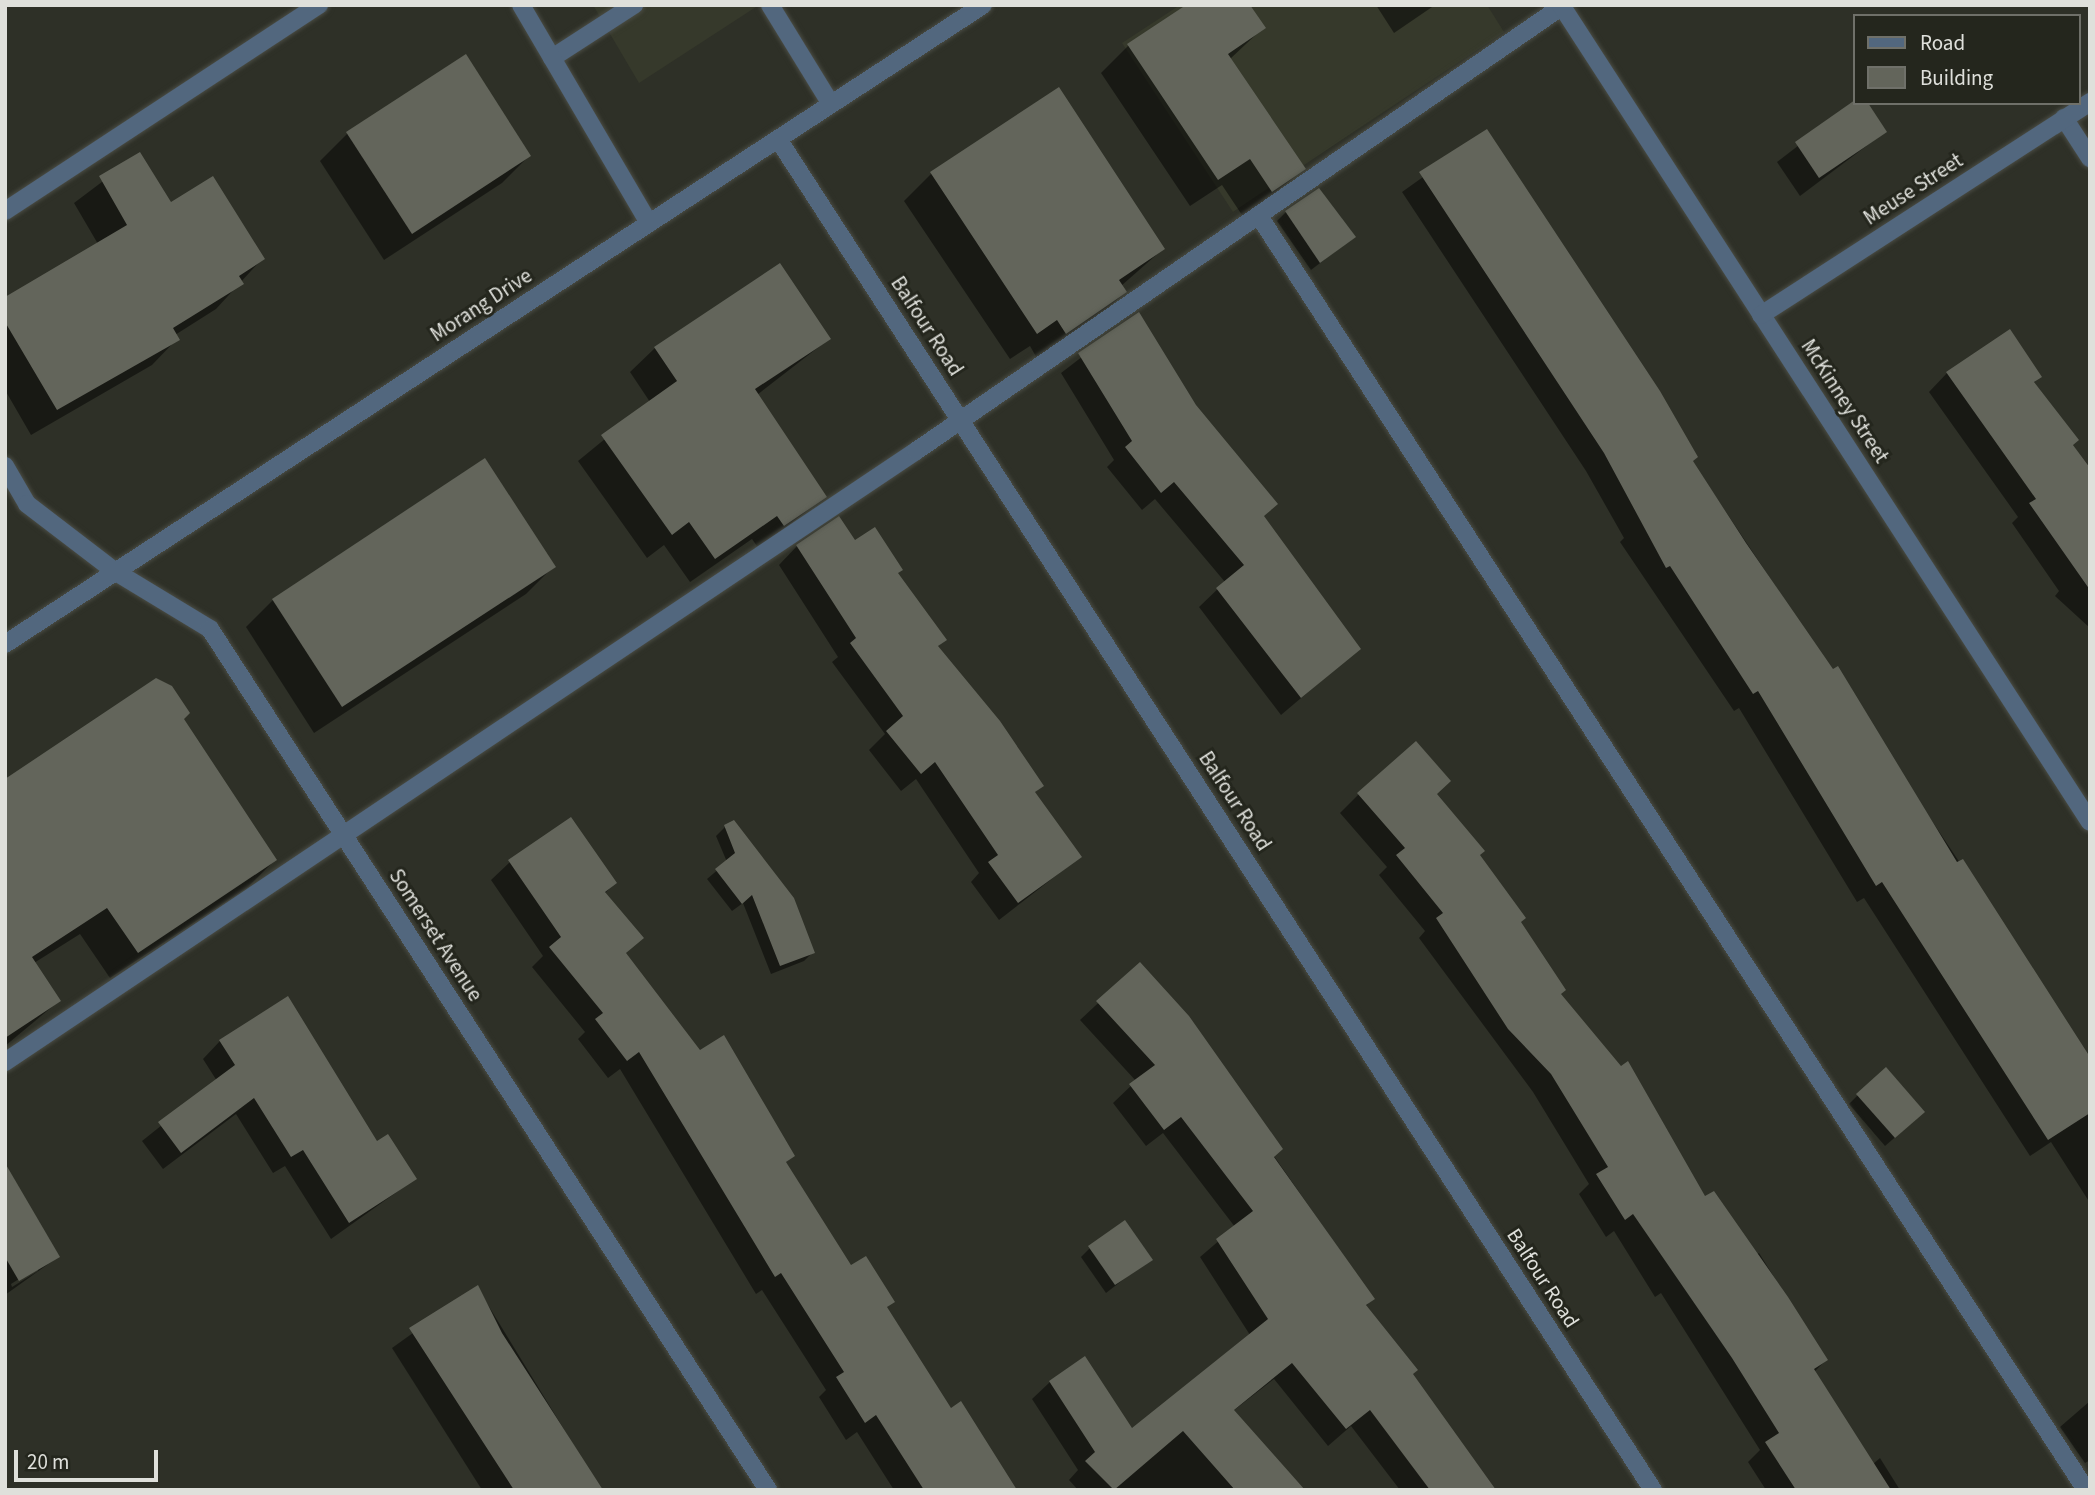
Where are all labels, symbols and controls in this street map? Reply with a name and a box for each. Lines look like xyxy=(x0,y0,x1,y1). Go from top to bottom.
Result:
legend xyxy=(1854,14,2081,105)
text: Road xyxy=(1920,28,1965,58)
text: Building xyxy=(1920,63,1993,93)
street label: Meuse Street xyxy=(1859,148,1967,230)
street label: Morang Drive xyxy=(426,263,536,347)
street label: Balfour Road xyxy=(886,272,968,380)
street label: McKinney Street xyxy=(1796,334,1894,468)
street label: Balfour Road xyxy=(1194,747,1276,855)
street label: Somerset Avenue xyxy=(384,864,488,1006)
street label: Balfour Road xyxy=(1502,1224,1584,1332)
scale bar xyxy=(18,1436,161,1480)
text: 20 m xyxy=(27,1447,69,1477)

